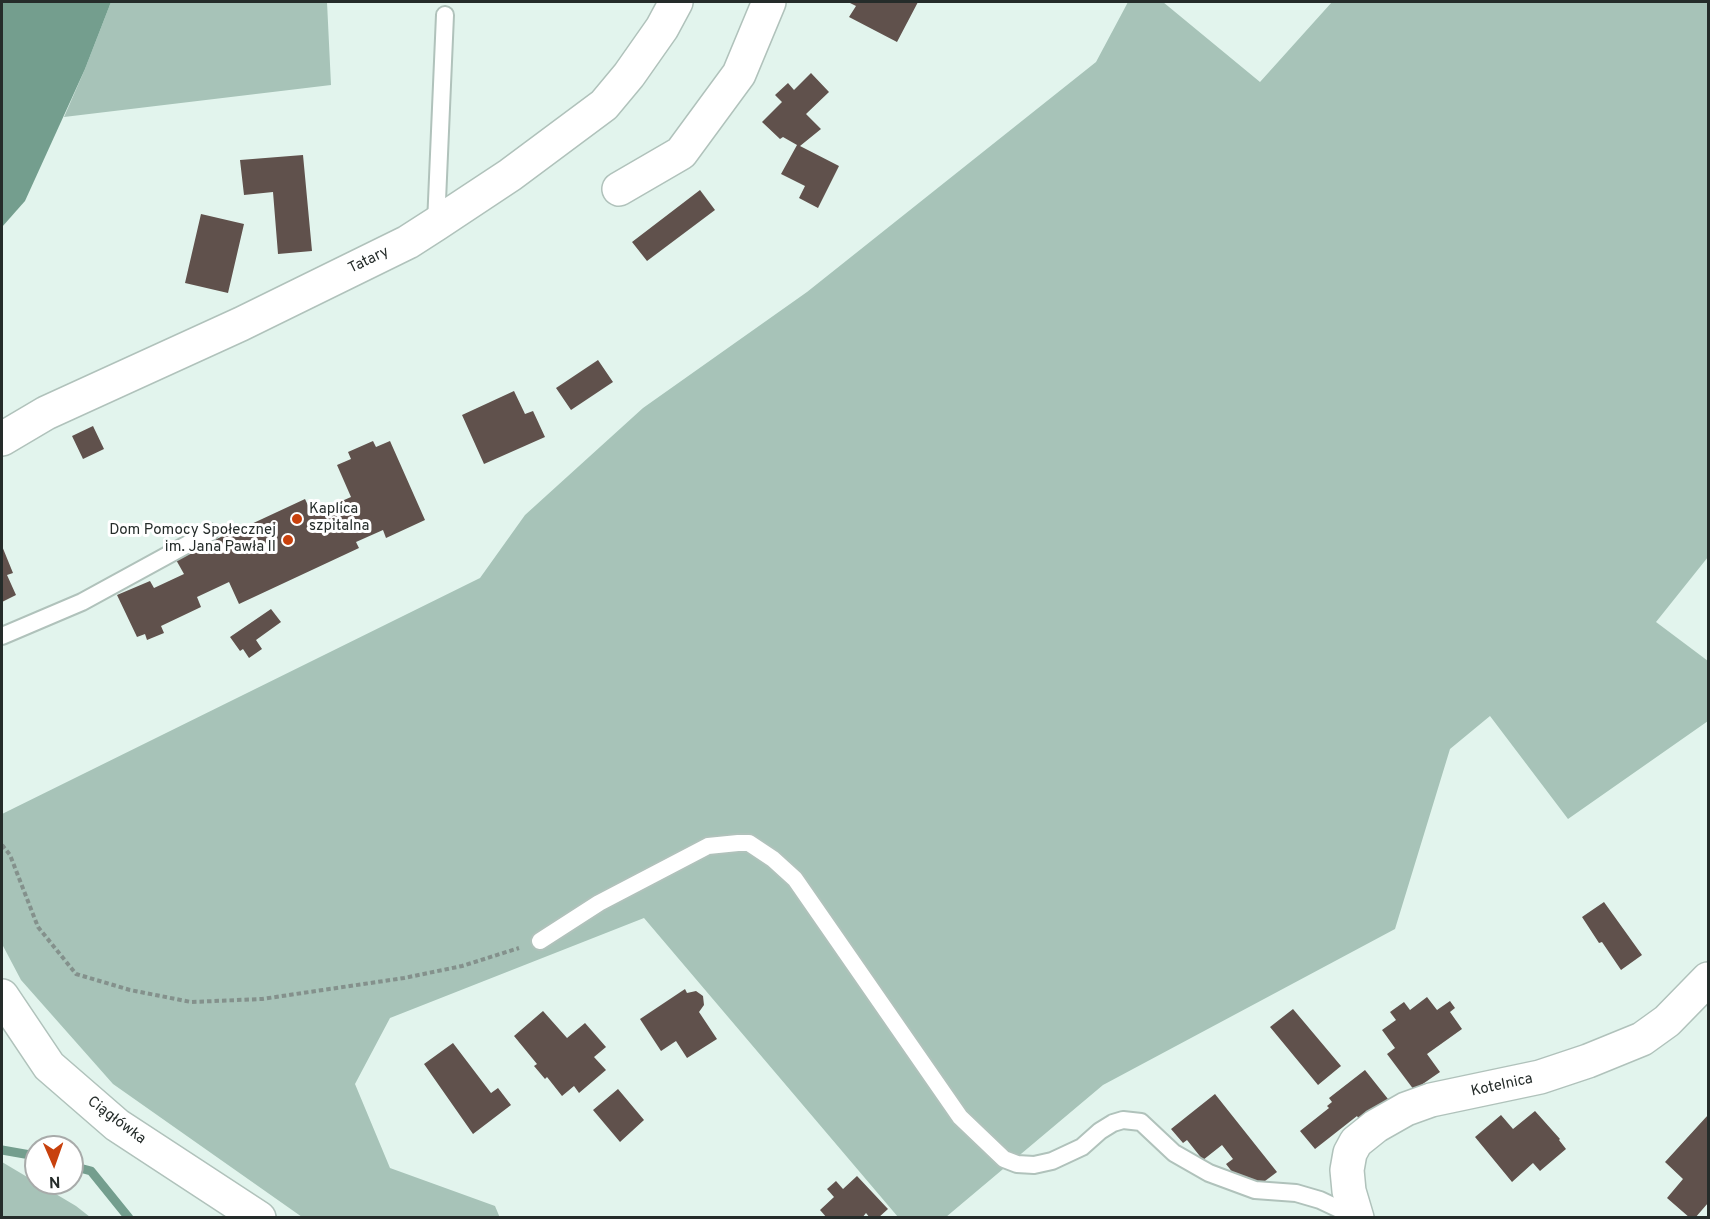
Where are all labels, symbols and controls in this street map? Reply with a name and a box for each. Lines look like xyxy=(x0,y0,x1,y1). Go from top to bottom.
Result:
street label: Tatary xyxy=(346,243,392,279)
place label: Kaplica szpitalna xyxy=(309,501,369,536)
marker: Kaplica szpitalna xyxy=(290,512,304,526)
place label: Dom Pomocy Społecznej im. Jana Pawła II xyxy=(109,522,276,557)
marker: Dom Pomocy Społecznej im. Jana Pawła II xyxy=(281,533,295,547)
street label: Kotelnica xyxy=(1469,1071,1535,1101)
street label: Ciągłówka xyxy=(83,1093,149,1149)
north arrow xyxy=(24,1135,84,1195)
text: N xyxy=(48,1171,61,1191)

